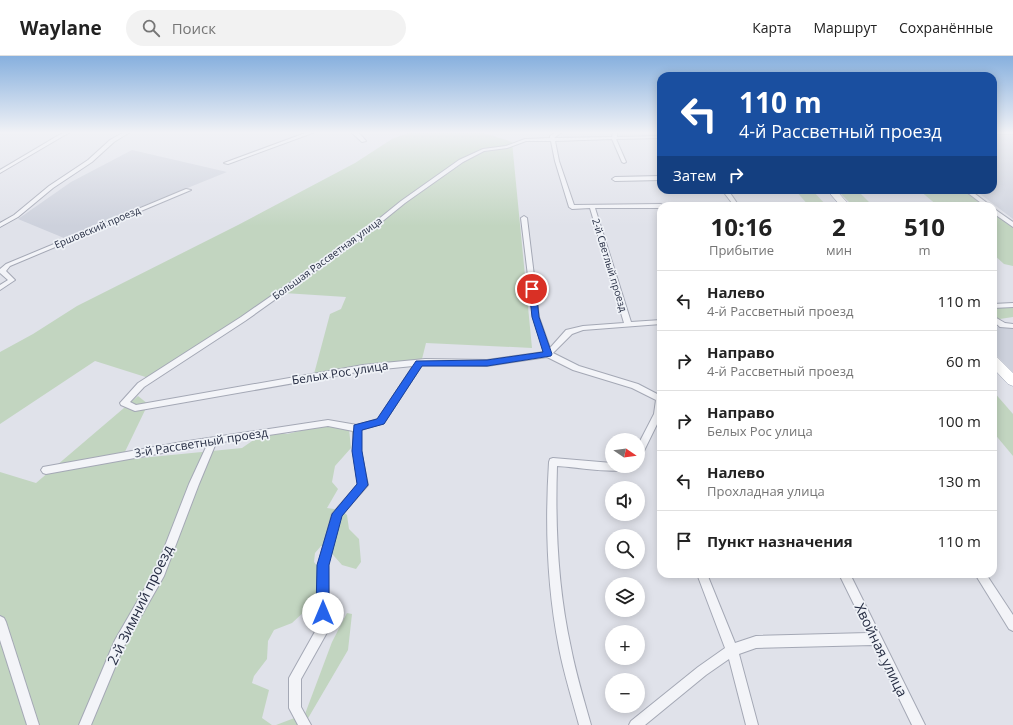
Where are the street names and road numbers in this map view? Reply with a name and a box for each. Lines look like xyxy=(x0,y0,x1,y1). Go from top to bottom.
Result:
street label: Ершовский проезд xyxy=(52,202,142,251)
street label: Большая Рассветная улица xyxy=(269,213,385,303)
street label: 2-й Светлый проезд xyxy=(589,216,631,314)
street label: Белых Рос улица xyxy=(290,356,389,389)
street label: 3-й Рассветный проезд xyxy=(133,424,269,461)
street label: 2-й Зимний проезд xyxy=(102,542,177,668)
street label: Хвойная улица xyxy=(851,600,912,700)

